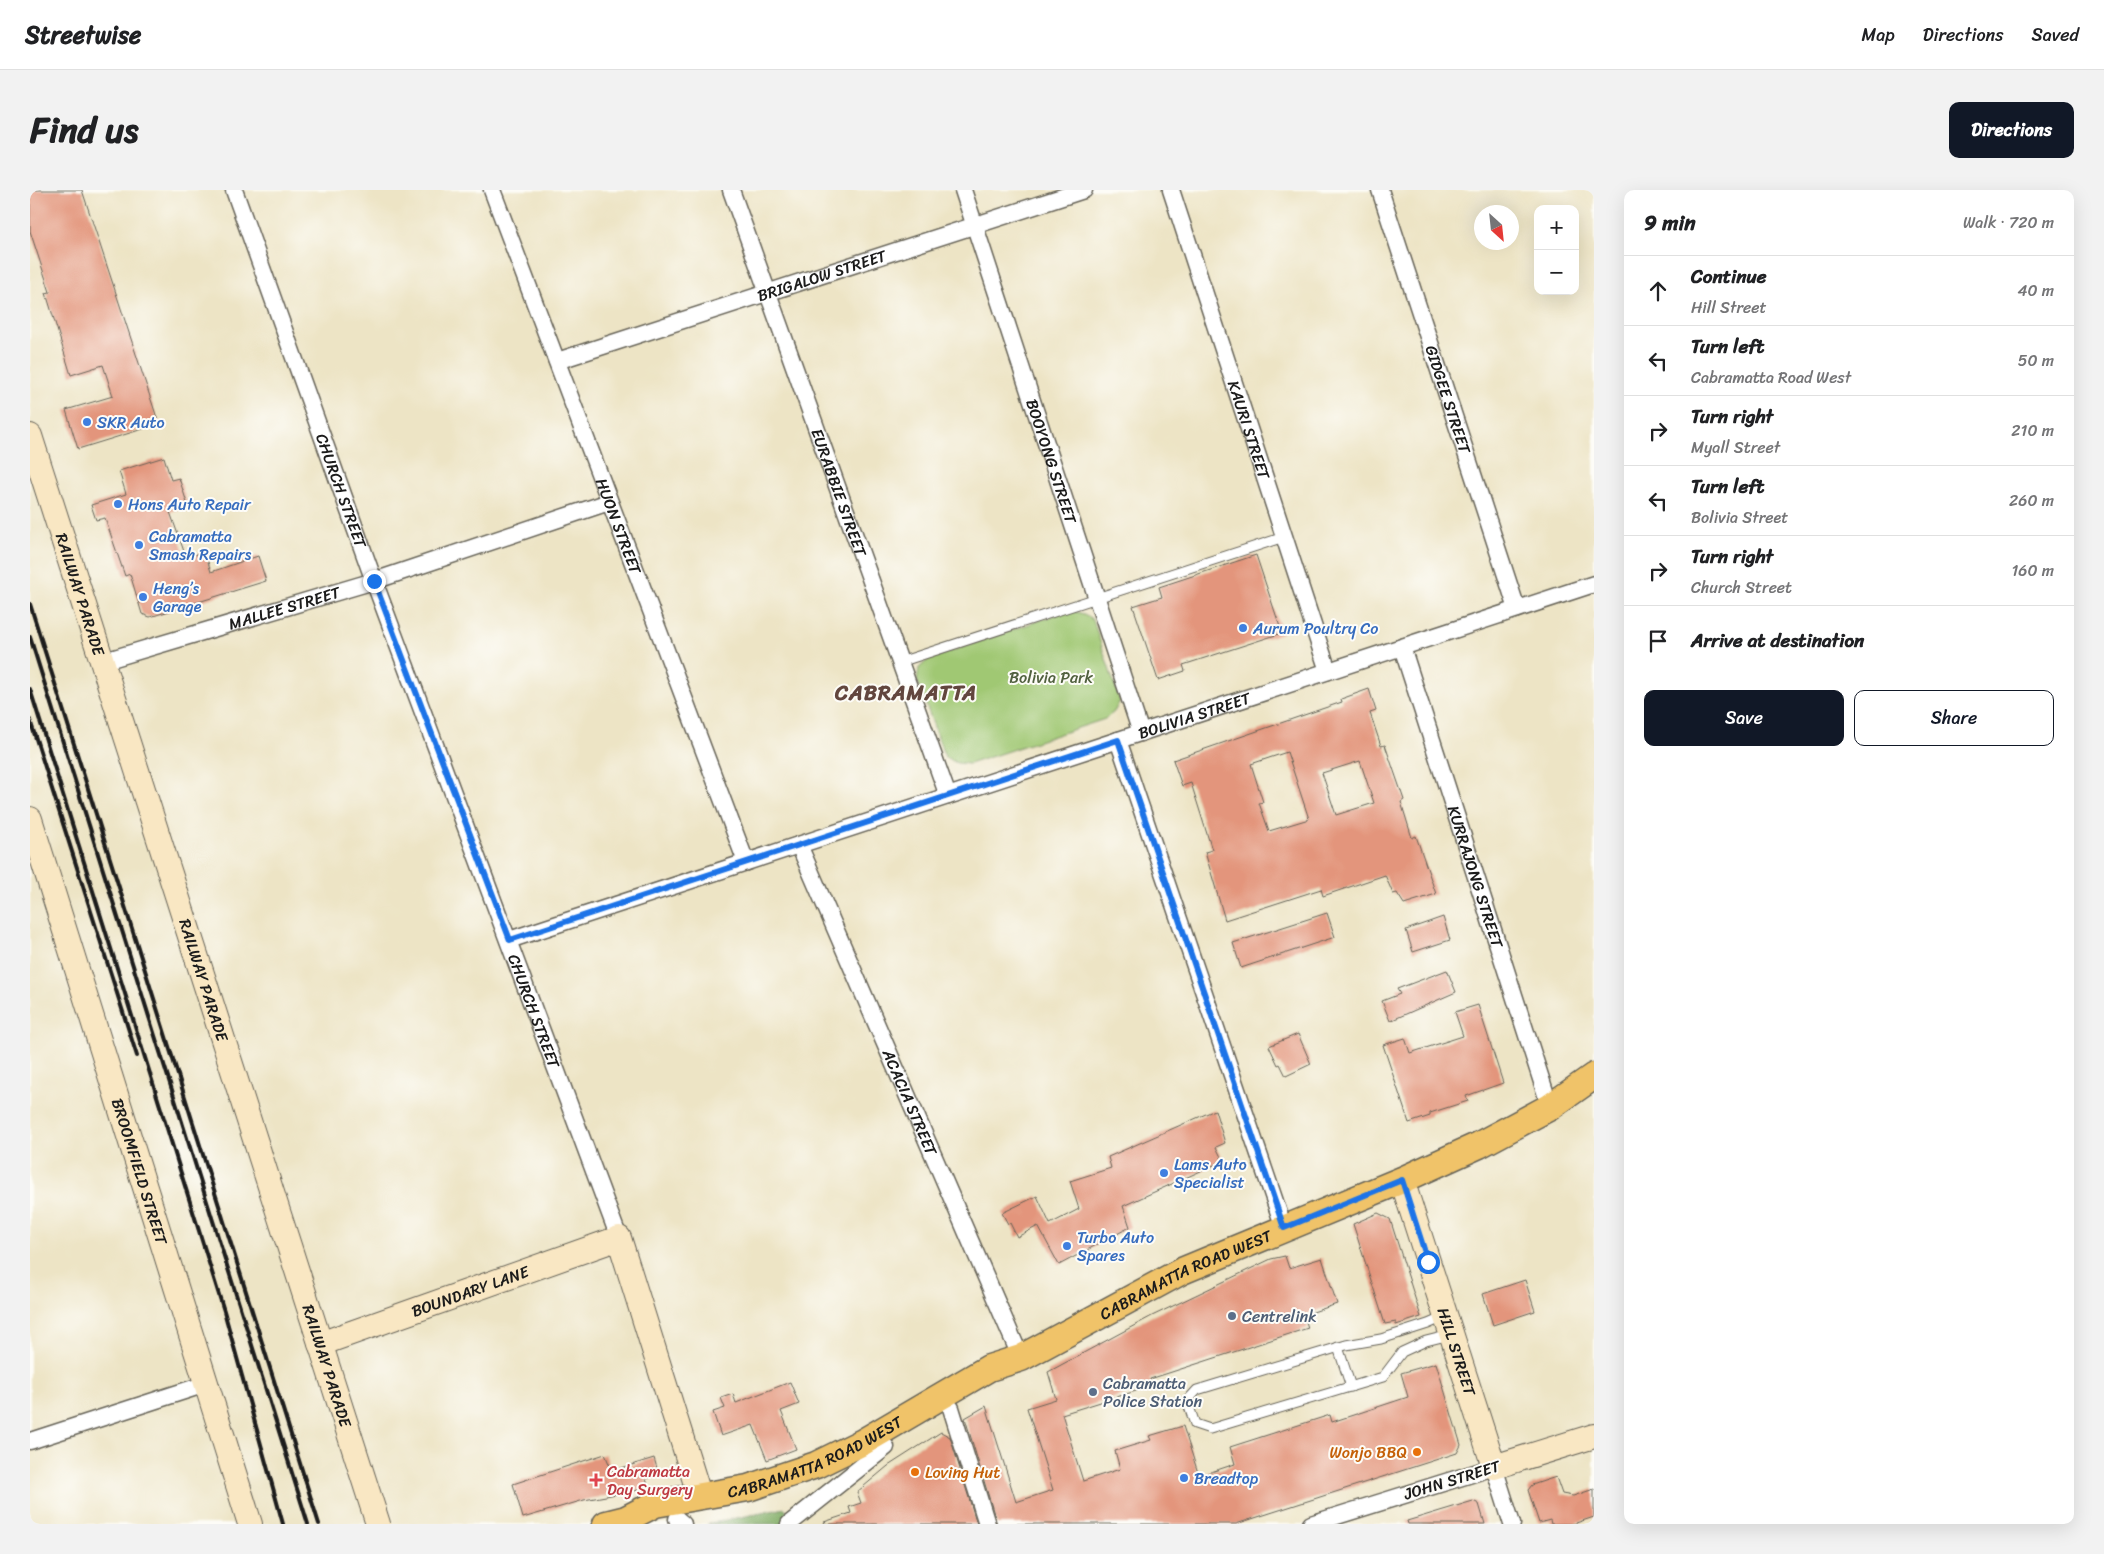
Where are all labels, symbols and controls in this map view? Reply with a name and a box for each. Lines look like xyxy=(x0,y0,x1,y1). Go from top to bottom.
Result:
text: Streetwise xyxy=(25,14,141,56)
text: Map xyxy=(1862,19,1895,51)
text: Directions xyxy=(1923,19,2004,51)
text: Saved xyxy=(2032,19,2079,51)
text: Find us xyxy=(30,99,138,161)
button: Directions xyxy=(1949,102,2074,158)
text: 9 min xyxy=(1644,204,1696,242)
north arrow xyxy=(1474,205,1519,250)
map controls xyxy=(1534,205,1579,295)
button: + xyxy=(1534,205,1579,250)
text: Walk · 720 m xyxy=(1963,208,2054,237)
street label: BRIGALOW STREET xyxy=(753,240,891,310)
button: − xyxy=(1534,250,1579,295)
text: Continue xyxy=(1691,260,1767,293)
text: 40 m xyxy=(2017,276,2054,305)
icon: ahead xyxy=(1644,277,1672,305)
text: Hill Street xyxy=(1691,293,1767,322)
text: Turn left xyxy=(1691,330,1764,363)
street label: GIDGEE STREET xyxy=(1417,341,1480,458)
text: 50 m xyxy=(2018,346,2054,375)
icon: left xyxy=(1644,347,1672,375)
text: Cabramatta Road West xyxy=(1691,363,1851,392)
street label: KAURI STREET xyxy=(1220,376,1279,484)
street label: BOOYONG STREET xyxy=(1018,395,1086,528)
text: Turn right xyxy=(1691,400,1773,433)
place label: SKR Auto xyxy=(97,408,165,437)
marker: SKR Auto xyxy=(81,416,93,428)
text: 210 m xyxy=(2011,416,2054,445)
icon: right xyxy=(1644,417,1672,445)
street label: EURABBIE STREET xyxy=(803,424,876,561)
street label: CHURCH STREET xyxy=(308,429,376,553)
text: Myall Street xyxy=(1691,433,1780,462)
text: Turn left xyxy=(1691,470,1764,503)
street label: HUON STREET xyxy=(588,474,651,579)
text: 260 m xyxy=(2009,486,2054,515)
icon: left xyxy=(1644,487,1672,515)
place label: Hons Auto Repair xyxy=(128,490,252,519)
marker: Hons Auto Repair xyxy=(112,498,124,510)
text: Bolivia Street xyxy=(1691,503,1788,532)
place label: Cabramatta Smash Repairs xyxy=(149,522,252,569)
street label: RAILWAY PARADE xyxy=(47,529,114,660)
marker: Cabramatta Smash Repairs xyxy=(133,539,145,551)
text: Turn right xyxy=(1691,540,1773,573)
text: 160 m xyxy=(2011,556,2054,585)
icon: right xyxy=(1644,557,1672,585)
route end xyxy=(363,570,386,593)
text: Church Street xyxy=(1691,573,1792,602)
place label: Heng’s Garage xyxy=(153,574,202,621)
street label: MALLEE STREET xyxy=(225,577,344,638)
marker: Heng’s Garage xyxy=(137,591,149,603)
place label: Aurum Poultry Co xyxy=(1252,614,1378,643)
marker: Aurum Poultry Co xyxy=(1237,622,1249,634)
text: Arrive at destination xyxy=(1691,624,1864,657)
icon: arrive xyxy=(1644,627,1672,655)
park label: Bolivia Park xyxy=(1009,663,1094,692)
district label: CABRAMATTA xyxy=(834,674,977,712)
street label: BOLIVIA STREET xyxy=(1134,683,1255,747)
button: Save xyxy=(1644,690,1844,746)
button: Share xyxy=(1854,690,2054,746)
street label: KURRAJONG STREET xyxy=(1439,801,1513,952)
street label: RAILWAY PARADE xyxy=(171,915,237,1046)
street label: CHURCH STREET xyxy=(500,950,569,1073)
street label: ACACIA STREET xyxy=(874,1043,946,1161)
street label: BROOMFIELD STREET xyxy=(103,1094,177,1249)
place label: Lams Auto Specialist xyxy=(1174,1150,1247,1197)
marker: Lams Auto Specialist xyxy=(1158,1167,1170,1179)
street label: CABRAMATTA ROAD WEST xyxy=(1094,1221,1277,1328)
place label: Turbo Auto Spares xyxy=(1077,1223,1154,1270)
marker: Turbo Auto Spares xyxy=(1061,1240,1073,1252)
route start xyxy=(1417,1251,1440,1274)
street label: BOUNDARY LANE xyxy=(407,1256,534,1325)
street label: RAILWAY PARADE xyxy=(294,1301,361,1432)
place label: Centrelink xyxy=(1242,1302,1317,1331)
street label: HILL STREET xyxy=(1429,1303,1485,1400)
marker: Centrelink xyxy=(1226,1310,1238,1322)
place label: Cabramatta Police Station xyxy=(1103,1369,1203,1416)
marker: Cabramatta Police Station xyxy=(1087,1386,1099,1398)
street label: CABRAMATTA ROAD WEST xyxy=(725,1407,909,1506)
place label: Wonjo BBQ xyxy=(1330,1438,1407,1467)
marker: Wonjo BBQ xyxy=(1411,1446,1423,1458)
street label: JOHN STREET xyxy=(1399,1451,1505,1509)
place label: Cabramatta Day Surgery xyxy=(607,1457,694,1504)
place label: Loving Hut xyxy=(925,1458,1000,1487)
place label: Breadtop xyxy=(1194,1464,1259,1493)
marker: Loving Hut xyxy=(909,1466,921,1478)
marker: Breadtop xyxy=(1178,1472,1190,1484)
marker: Cabramatta Day Surgery xyxy=(589,1473,603,1487)

